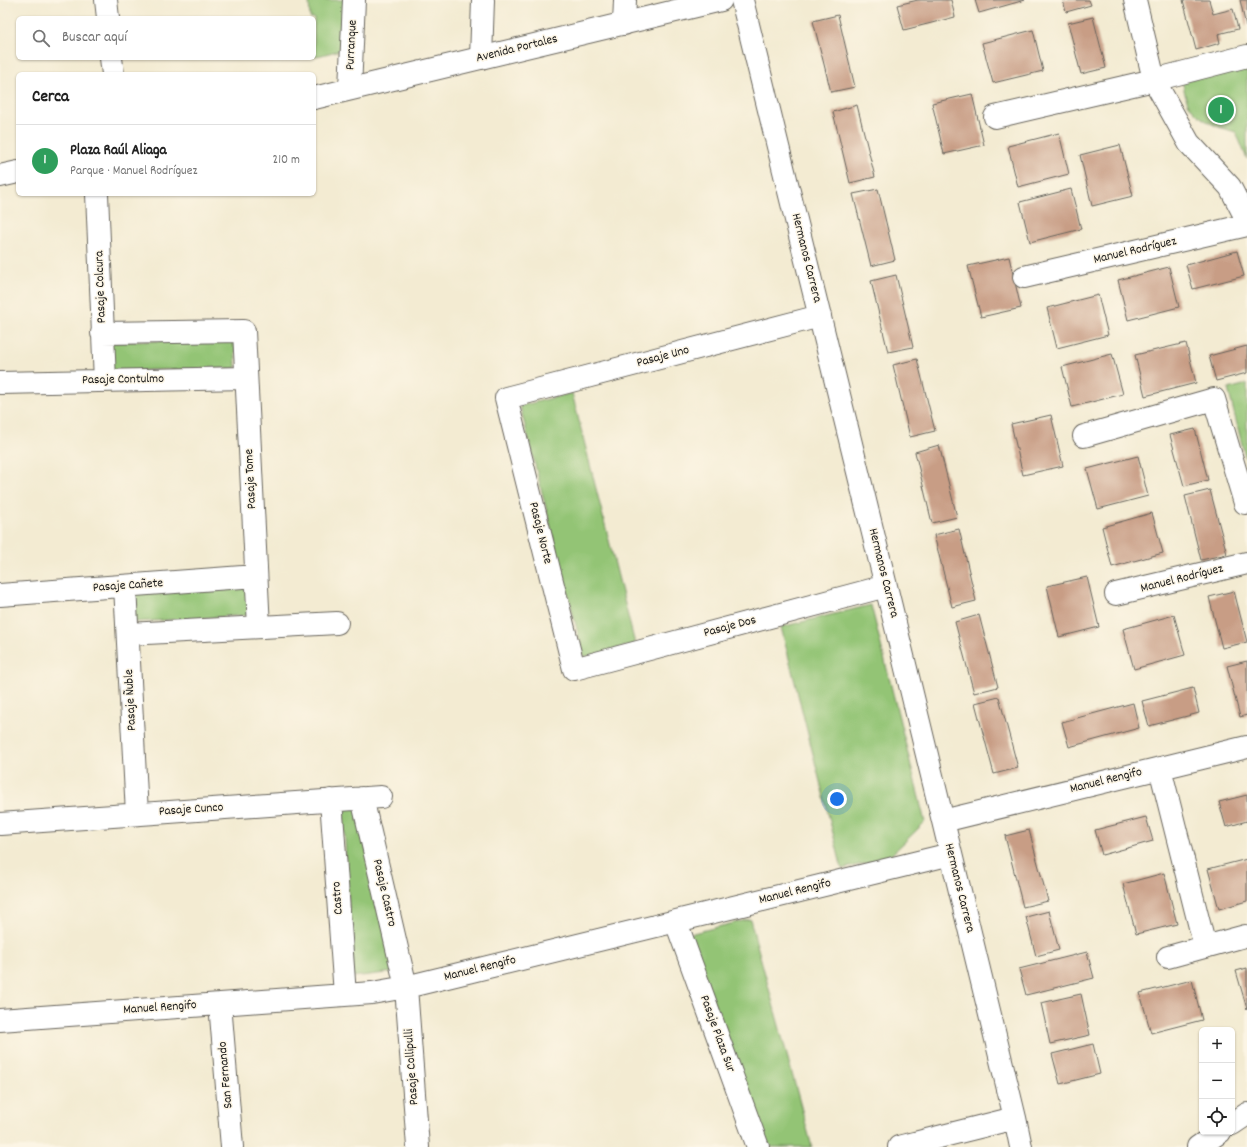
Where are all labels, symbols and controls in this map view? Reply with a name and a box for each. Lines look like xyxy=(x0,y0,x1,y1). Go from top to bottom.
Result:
search box xyxy=(16,16,316,60)
street label: Purranque xyxy=(341,19,363,71)
icon: search xyxy=(30,27,52,49)
text: Buscar aquí xyxy=(62,27,127,49)
street label: Avenida Portales xyxy=(474,30,560,68)
text: Cerca xyxy=(32,86,69,110)
pin: 1 xyxy=(1208,95,1234,125)
text: Plaza Raúl Aliaga xyxy=(70,140,167,162)
text: 1 xyxy=(44,151,46,170)
text: 210 m xyxy=(272,151,300,170)
text: Parque · Manuel Rodríguez xyxy=(70,162,197,181)
street label: Hermanos Carrera xyxy=(786,211,826,305)
street label: Manuel Rodríguez xyxy=(1092,232,1178,270)
street label: Pasaje Colcura xyxy=(90,249,112,324)
street label: Pasaje Uno xyxy=(635,341,692,373)
street label: Pasaje Contulmo xyxy=(82,370,164,390)
street label: Pasaje Tome xyxy=(240,448,262,510)
street label: Pasaje Norte xyxy=(523,500,557,566)
street label: Hermanos Carrera xyxy=(863,526,903,620)
street label: Manuel Rodríguez xyxy=(1139,560,1225,598)
street label: Pasaje Cañete xyxy=(92,574,164,598)
street label: Pasaje Dos xyxy=(702,611,758,643)
street label: Pasaje Ñuble xyxy=(120,668,142,731)
street label: Manuel Rengifo xyxy=(1068,763,1144,799)
your location xyxy=(827,789,847,809)
street label: Pasaje Cunco xyxy=(158,798,224,822)
street label: Hermanos Carrera xyxy=(939,841,979,935)
street label: Pasaje Castro xyxy=(367,857,401,929)
street label: Manuel Rengifo xyxy=(757,874,833,910)
street label: Castro xyxy=(327,880,349,915)
street label: Manuel Rengifo xyxy=(442,951,518,987)
street label: Pasaje Plaza Sur xyxy=(694,993,740,1075)
street label: Manuel Rengifo xyxy=(123,996,198,1020)
map controls xyxy=(1199,1027,1235,1135)
button: + xyxy=(1199,1027,1235,1063)
street label: Pasaje Collipulli xyxy=(400,1028,424,1106)
street label: San Fernando xyxy=(214,1041,238,1109)
button: − xyxy=(1199,1063,1235,1099)
button: locate xyxy=(1199,1099,1235,1135)

